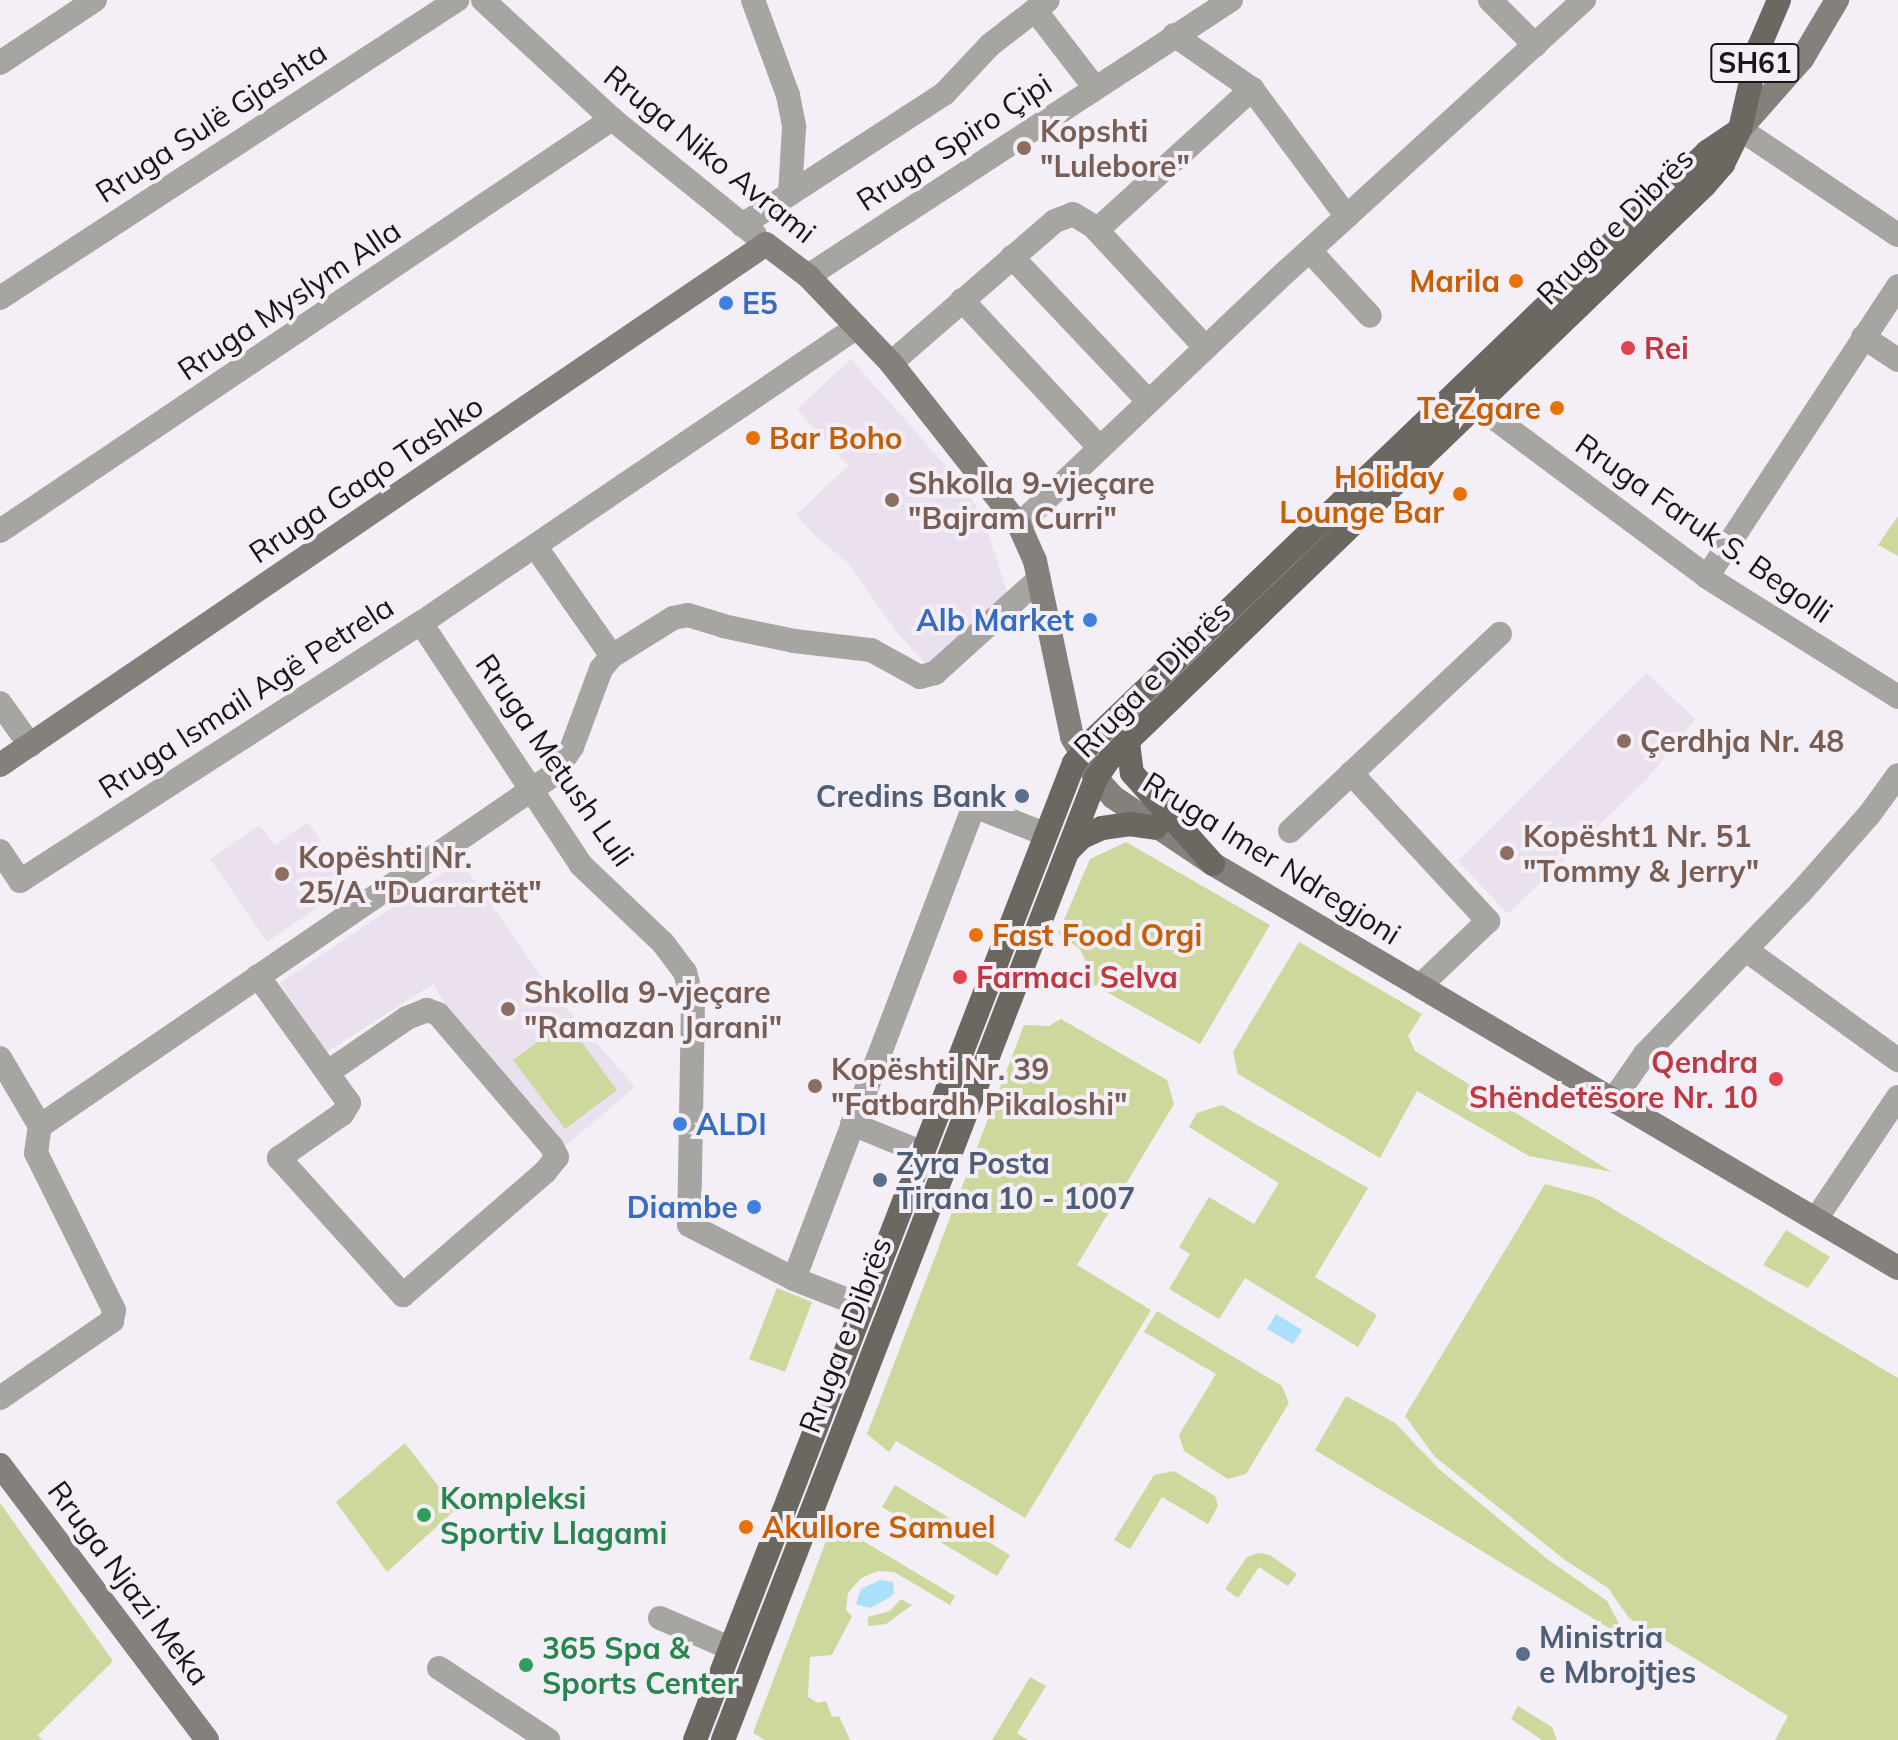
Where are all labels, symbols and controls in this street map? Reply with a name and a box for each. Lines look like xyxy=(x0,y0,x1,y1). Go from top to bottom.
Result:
street label: Rruga Sulë Gjashta xyxy=(89,34,333,210)
road number: SH61 xyxy=(1709,39,1801,87)
street label: Rruga Niko Avrami xyxy=(597,58,823,250)
street label: Rruga Spiro Çipi xyxy=(850,66,1058,218)
place label: Kopshti "Lulebore" xyxy=(1040,113,1190,184)
marker: Kopshti "Lulebore" xyxy=(1015,139,1033,157)
street label: Rruga e Dibrës xyxy=(1529,140,1701,312)
street label: Rruga Myslym Alla xyxy=(171,212,407,388)
place label: Marila xyxy=(1409,263,1500,299)
marker: Marila xyxy=(1507,272,1525,290)
place label: E5 xyxy=(742,285,778,321)
marker: E5 xyxy=(717,294,735,312)
place label: Rei xyxy=(1644,330,1689,366)
marker: Rei xyxy=(1619,339,1637,357)
street label: Rruga Gaqo Tashko xyxy=(242,387,490,571)
place label: Te Zgare xyxy=(1417,390,1541,426)
marker: Te Zgare xyxy=(1548,399,1566,417)
place label: Bar Boho xyxy=(769,420,903,456)
street label: Rruga Faruk S. Begolli xyxy=(1569,426,1839,630)
marker: Bar Boho xyxy=(744,429,762,447)
place label: Holiday Lounge Bar xyxy=(1279,459,1444,530)
place label: Shkolla 9-vjeçare "Bajram Curri" xyxy=(908,465,1155,536)
marker: Holiday Lounge Bar xyxy=(1451,485,1469,503)
marker: Shkolla 9-vjeçare "Bajram Curri" xyxy=(883,491,901,509)
street label: Rruga Ismail Agë Petrela xyxy=(92,588,400,806)
street label: Rruga e Dibrës xyxy=(1066,593,1238,765)
place label: Alb Market xyxy=(916,602,1074,638)
marker: Alb Market xyxy=(1081,611,1099,629)
street label: Rruga Metush Luli xyxy=(468,647,642,873)
place label: Çerdhja Nr. 48 xyxy=(1640,723,1844,759)
marker: Çerdhja Nr. 48 xyxy=(1615,732,1633,750)
street label: Rruga Imer Ndregjoni xyxy=(1137,764,1407,952)
place label: Credins Bank xyxy=(816,778,1006,814)
marker: Credins Bank xyxy=(1013,787,1031,805)
place label: Kopësht1 Nr. 51 "Tommy & Jerry" xyxy=(1523,818,1759,888)
place label: Kopështi Nr. 25/A "Duarartët" xyxy=(298,839,542,910)
marker: Kopësht1 Nr. 51 "Tommy & Jerry" xyxy=(1498,844,1516,862)
marker: Kopështi Nr. 25/A "Duarartët" xyxy=(273,865,291,883)
place label: Fast Food Orgi xyxy=(992,917,1202,953)
marker: Fast Food Orgi xyxy=(967,926,985,944)
place label: Farmaci Selva xyxy=(976,959,1178,995)
marker: Farmaci Selva xyxy=(951,968,969,986)
place label: Shkolla 9-vjeçare "Ramazan Jarani" xyxy=(524,974,782,1044)
marker: Shkolla 9-vjeçare "Ramazan Jarani" xyxy=(499,1000,517,1018)
place label: Qendra Shëndetësore Nr. 10 xyxy=(1469,1044,1758,1114)
place label: Kopështi Nr. 39 "Fatbardh Pikaloshi" xyxy=(831,1051,1127,1122)
marker: Qendra Shëndetësore Nr. 10 xyxy=(1765,1068,1787,1090)
marker: Kopështi Nr. 39 "Fatbardh Pikaloshi" xyxy=(806,1077,824,1095)
place label: ALDI xyxy=(696,1106,767,1142)
marker: ALDI xyxy=(671,1115,689,1133)
place label: Zyra Posta Tirana 10 - 1007 xyxy=(896,1145,1135,1216)
marker: Zyra Posta Tirana 10 - 1007 xyxy=(871,1171,889,1189)
place label: Diambe xyxy=(627,1189,738,1225)
marker: Diambe xyxy=(745,1198,763,1216)
street label: Rruga e Dibrës xyxy=(791,1232,899,1438)
street label: Rruga Njazi Meka xyxy=(41,1474,217,1692)
place label: Kompleksi Sportiv Llagami xyxy=(440,1480,667,1550)
marker: Kompleksi Sportiv Llagami xyxy=(415,1506,433,1524)
place label: Akullore Samuel xyxy=(762,1509,996,1545)
marker: Akullore Samuel xyxy=(737,1518,755,1536)
place label: Ministria e Mbrojtjes xyxy=(1539,1619,1696,1690)
place label: 365 Spa & Sports Center xyxy=(542,1630,738,1700)
marker: Ministria e Mbrojtjes xyxy=(1514,1645,1532,1663)
marker: 365 Spa & Sports Center xyxy=(517,1656,535,1674)

